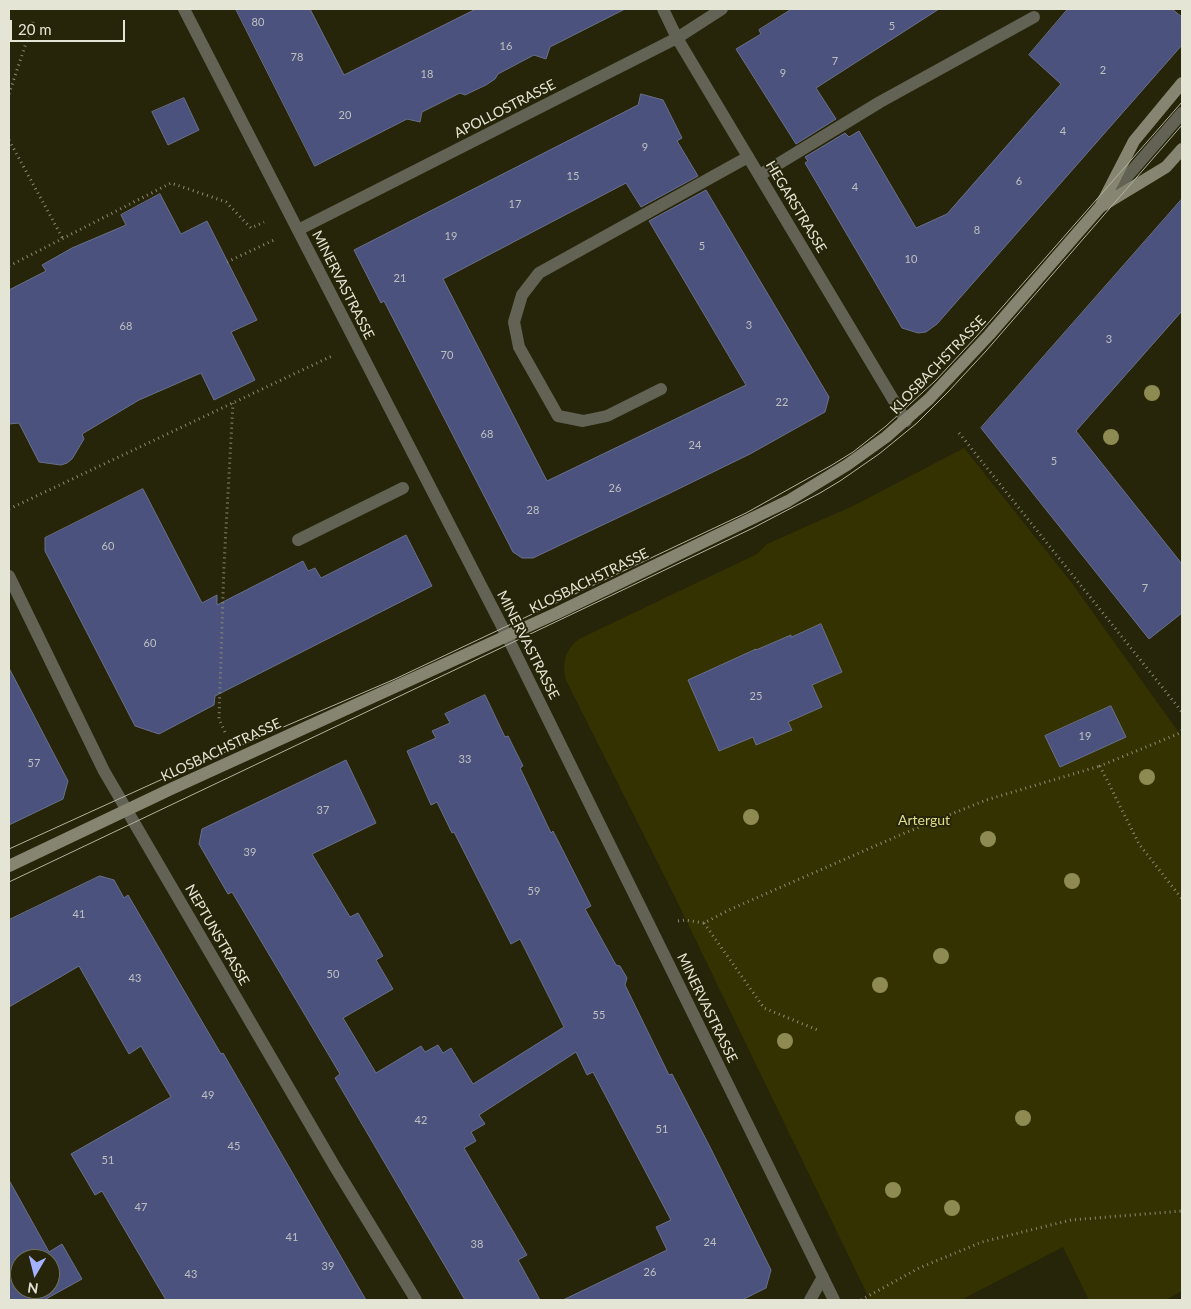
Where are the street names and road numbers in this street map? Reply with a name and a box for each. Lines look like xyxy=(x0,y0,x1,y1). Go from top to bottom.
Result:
street label: APOLLOSTRASSE xyxy=(451,76,559,142)
street label: HEGARSTRASSE xyxy=(762,158,830,256)
street label: MINERVASTRASSE xyxy=(308,228,378,342)
street label: KLOSBACHSTRASSE xyxy=(887,312,989,418)
street label: KLOSBACHSTRASSE xyxy=(527,545,651,617)
street label: MINERVASTRASSE xyxy=(493,588,563,702)
street label: KLOSBACHSTRASSE xyxy=(158,715,284,785)
street label: NEPTUNSTRASSE xyxy=(181,882,253,988)
street label: MINERVASTRASSE xyxy=(673,950,741,1066)

